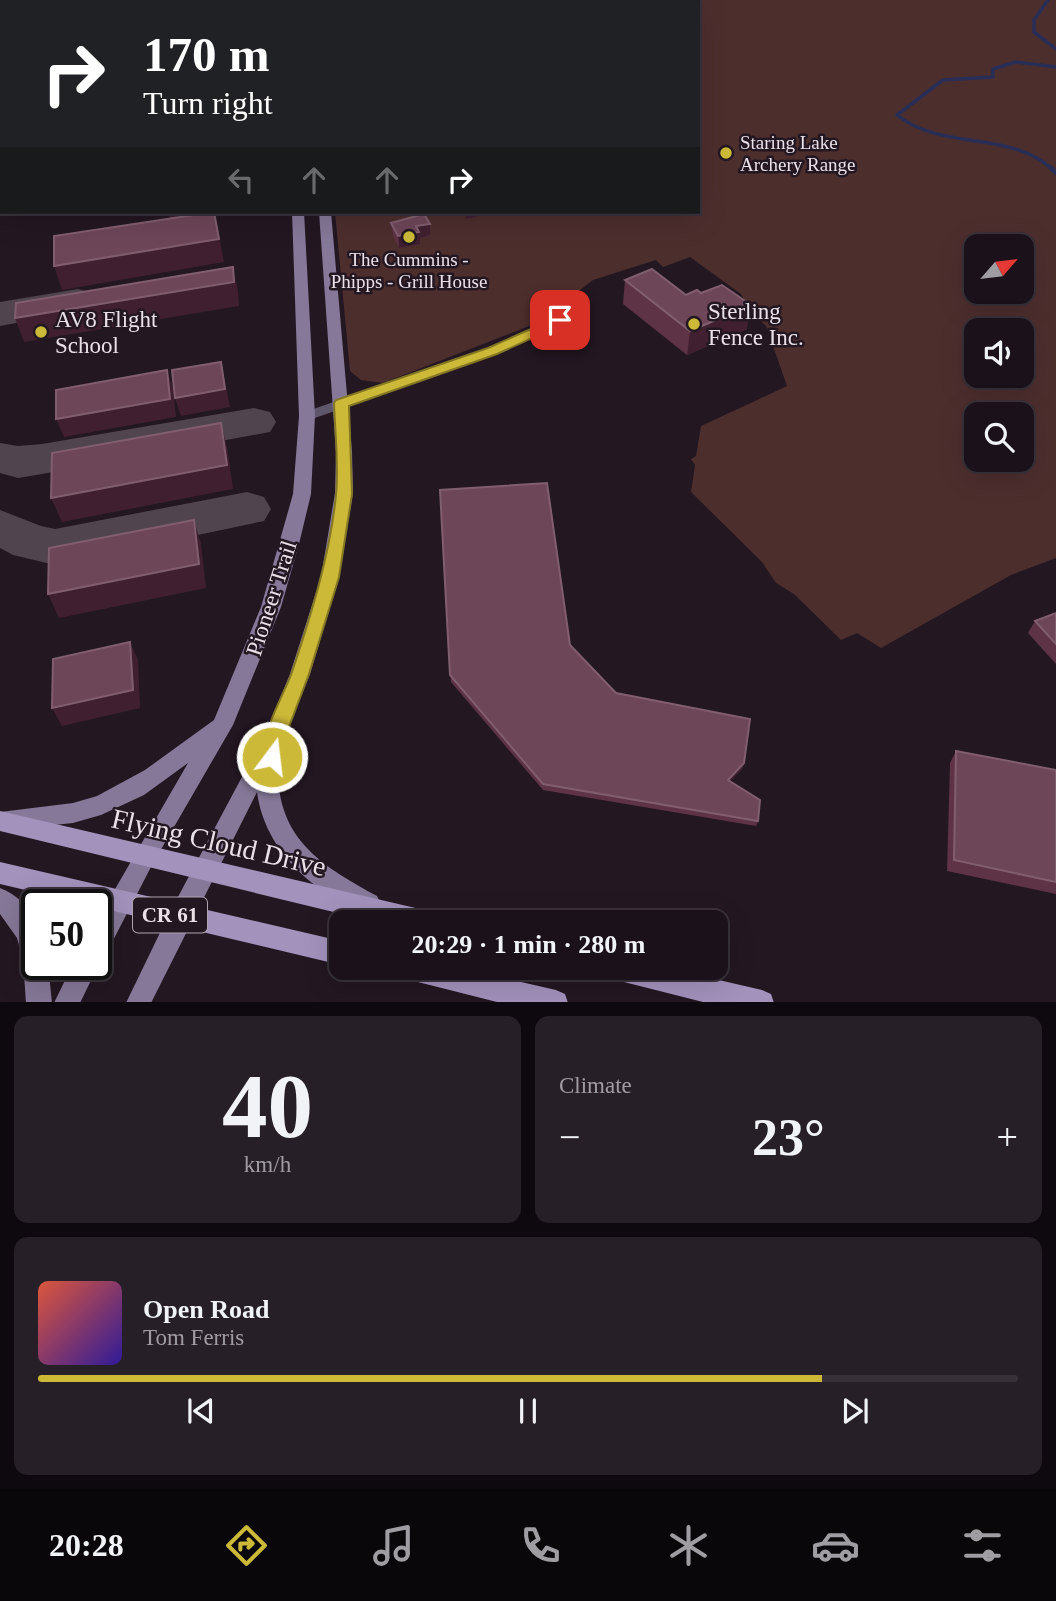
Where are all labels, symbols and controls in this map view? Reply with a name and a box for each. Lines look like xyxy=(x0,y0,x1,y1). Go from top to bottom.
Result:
text: 170 m xyxy=(143,27,270,82)
icon: right xyxy=(28,28,119,119)
text: Turn right xyxy=(143,85,273,121)
place label: Staring Lake Archery Range xyxy=(740,132,856,175)
marker: Staring Lake Archery Range xyxy=(718,145,734,161)
icon: left xyxy=(222,161,260,199)
icon: ahead xyxy=(295,161,333,199)
icon: ahead xyxy=(368,161,406,199)
icon: right xyxy=(441,161,479,199)
marker: The Cummins - Phipps - Grill House xyxy=(401,229,417,245)
north arrow xyxy=(964,234,1034,304)
map controls xyxy=(964,234,1034,472)
place label: The Cummins - Phipps - Grill House xyxy=(331,249,487,292)
pin xyxy=(530,290,590,350)
place label: Sterling Fence Inc. xyxy=(708,299,804,350)
icon: arrive xyxy=(541,301,579,339)
place label: AV8 Flight School xyxy=(55,307,158,358)
marker: Sterling Fence Inc. xyxy=(686,316,702,332)
button: sound xyxy=(964,318,1034,388)
marker: AV8 Flight School xyxy=(33,324,49,340)
button: search xyxy=(964,402,1034,472)
street label: Pioneer Trail xyxy=(241,537,302,659)
position arrow xyxy=(235,720,309,794)
street label: Flying Cloud Drive xyxy=(109,803,329,882)
speed limit sign: 50 xyxy=(21,889,112,980)
road number: CR 61 xyxy=(133,898,207,932)
text: 20:29 · 1 min · 280 m xyxy=(412,930,646,959)
text: 40 xyxy=(222,1056,313,1157)
text: Climate xyxy=(559,1073,632,1098)
text: 23° xyxy=(752,1109,825,1166)
text: − xyxy=(559,1116,580,1158)
text: + xyxy=(997,1116,1018,1158)
text: km/h xyxy=(244,1152,291,1177)
text: Open Road xyxy=(143,1295,269,1324)
text: Tom Ferris xyxy=(143,1325,244,1350)
icon: previous xyxy=(182,1392,220,1430)
icon: pause xyxy=(509,1392,547,1430)
icon: next xyxy=(836,1392,874,1430)
icon: directions xyxy=(222,1521,271,1570)
icon: music xyxy=(369,1521,418,1570)
icon: phone xyxy=(516,1521,565,1570)
icon: climate xyxy=(664,1521,713,1570)
icon: car xyxy=(811,1521,860,1570)
icon: filters xyxy=(958,1521,1007,1570)
text: 20:28 xyxy=(49,1527,124,1563)

